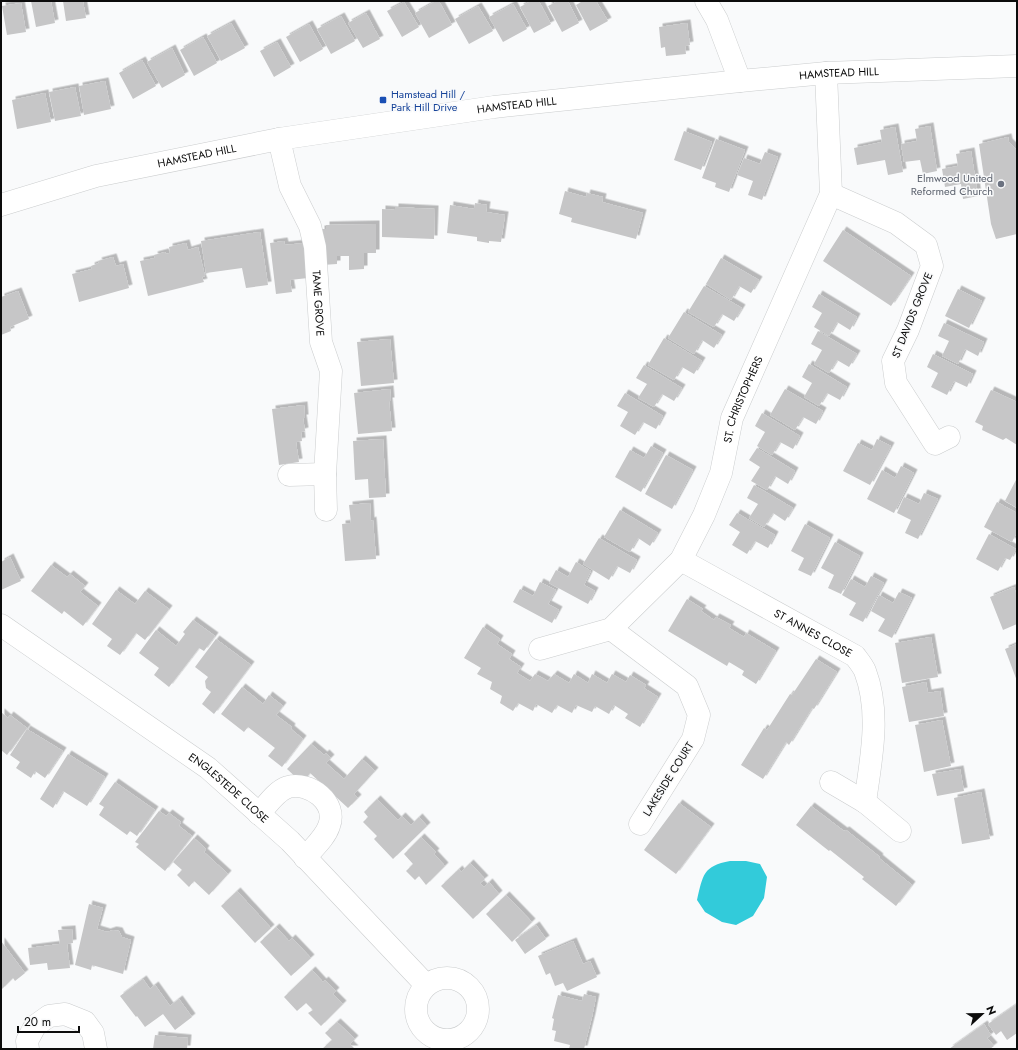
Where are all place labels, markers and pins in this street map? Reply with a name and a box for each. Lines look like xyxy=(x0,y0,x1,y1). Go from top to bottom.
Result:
place label: Hamstead Hill / Park Hill Drive xyxy=(391,86,465,115)
marker: Hamstead Hill / Park Hill Drive xyxy=(378,95,388,105)
place label: Elmwood United Reformed Church xyxy=(911,170,993,199)
marker: Elmwood United Reformed Church xyxy=(996,179,1006,189)

